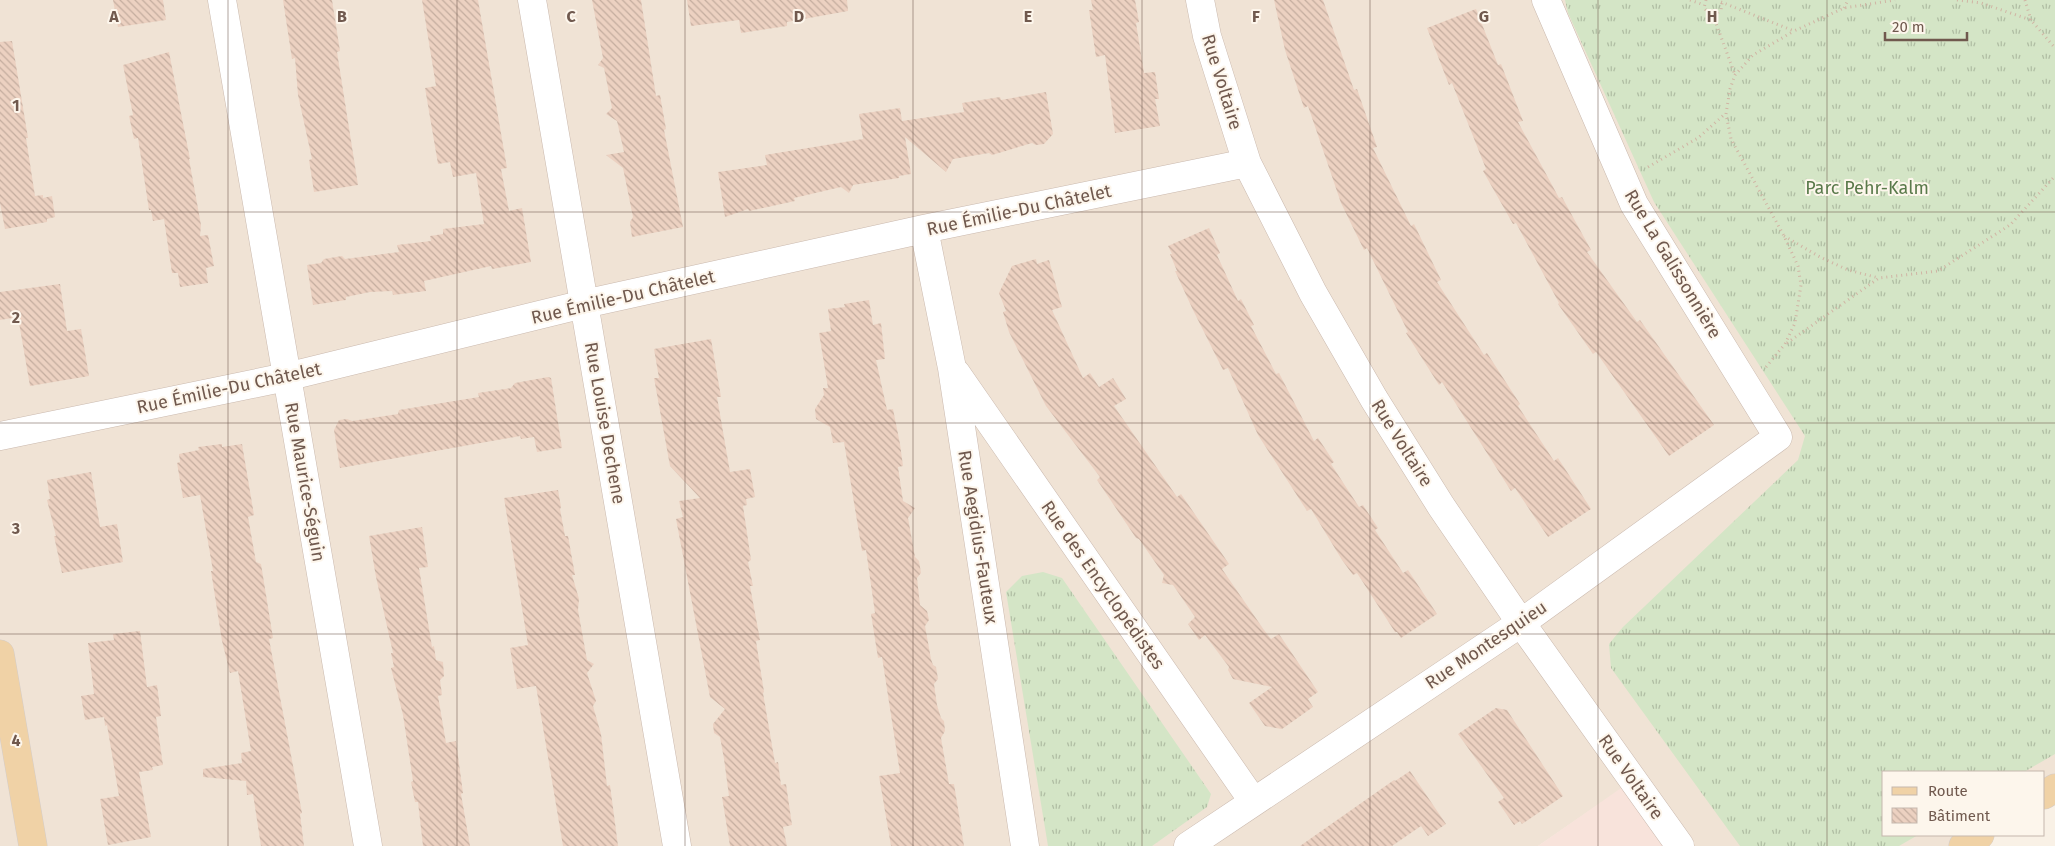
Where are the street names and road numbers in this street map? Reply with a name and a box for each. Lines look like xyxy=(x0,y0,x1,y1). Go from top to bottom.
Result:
street label: Rue Voltaire xyxy=(1197,32,1247,132)
street label: Rue Émilie-Du Châtelet xyxy=(925,179,1114,240)
street label: Rue La Galissonnière xyxy=(1620,185,1726,343)
street label: Rue Émilie-Du Châtelet xyxy=(529,264,718,329)
street label: Rue Louise Dechene xyxy=(580,340,630,506)
street label: Rue Émilie-Du Châtelet xyxy=(135,357,324,418)
street label: Rue Voltaire xyxy=(1367,395,1437,491)
street label: Rue Maurice-Séguin xyxy=(280,400,330,564)
street label: Rue Aegidius-Fauteux xyxy=(953,449,1003,626)
street label: Rue des Encyclopédistes xyxy=(1036,497,1170,673)
street label: Rue Montesquieu xyxy=(1421,596,1551,694)
street label: Rue Voltaire xyxy=(1594,730,1668,824)

